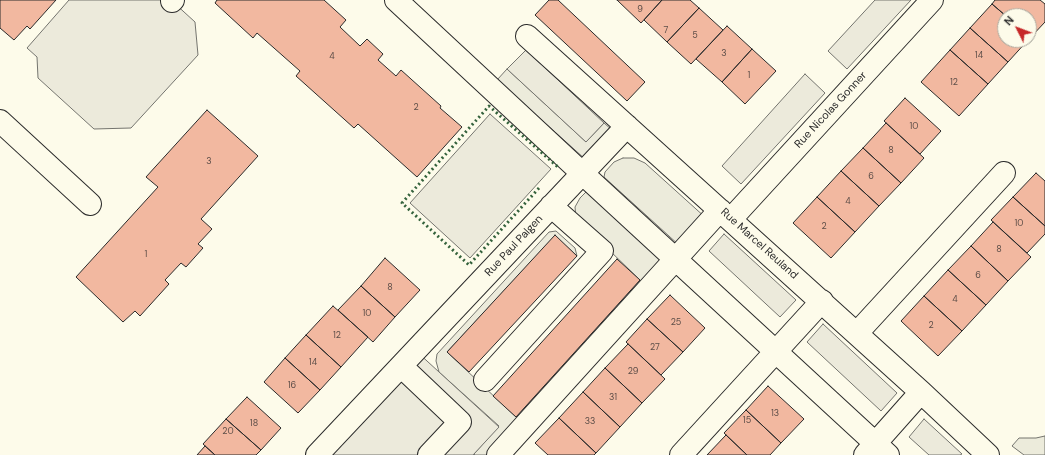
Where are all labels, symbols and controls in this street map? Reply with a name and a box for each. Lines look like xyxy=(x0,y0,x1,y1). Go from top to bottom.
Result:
house number: 9 xyxy=(637,5,643,15)
north arrow xyxy=(997,8,1037,48)
text: N xyxy=(1001,13,1017,28)
house number: 7 xyxy=(664,26,668,36)
house number: 5 xyxy=(692,31,698,41)
house number: 3 xyxy=(721,49,727,59)
house number: 14 xyxy=(975,51,983,61)
house number: 4 xyxy=(329,52,335,62)
street label: Rue Nicolas Gonner xyxy=(792,69,870,151)
house number: 1 xyxy=(748,71,750,81)
house number: 12 xyxy=(950,78,958,88)
house number: 2 xyxy=(413,103,419,113)
house number: 10 xyxy=(910,122,918,132)
house number: 8 xyxy=(888,146,894,156)
house number: 3 xyxy=(206,157,212,167)
house number: 6 xyxy=(868,172,874,182)
house number: 4 xyxy=(845,197,851,207)
street label: Rue Marcel Reuland xyxy=(718,206,800,282)
street label: Rue Paul Palgen xyxy=(482,213,546,279)
house number: 10 xyxy=(1015,219,1023,229)
house number: 2 xyxy=(821,222,827,232)
house number: 8 xyxy=(996,245,1002,255)
house number: 1 xyxy=(145,250,147,260)
house number: 6 xyxy=(975,271,981,281)
house number: 8 xyxy=(387,283,393,293)
house number: 4 xyxy=(952,295,958,305)
house number: 10 xyxy=(363,309,371,319)
house number: 25 xyxy=(671,318,681,328)
house number: 2 xyxy=(928,321,934,331)
house number: 12 xyxy=(333,331,341,341)
house number: 27 xyxy=(650,343,660,353)
house number: 14 xyxy=(309,358,317,368)
house number: 29 xyxy=(628,367,638,377)
house number: 16 xyxy=(288,381,296,391)
house number: 31 xyxy=(609,393,617,403)
house number: 13 xyxy=(771,409,779,419)
house number: 15 xyxy=(743,416,751,426)
house number: 33 xyxy=(585,417,595,427)
house number: 18 xyxy=(250,419,258,429)
house number: 20 xyxy=(222,427,234,437)

